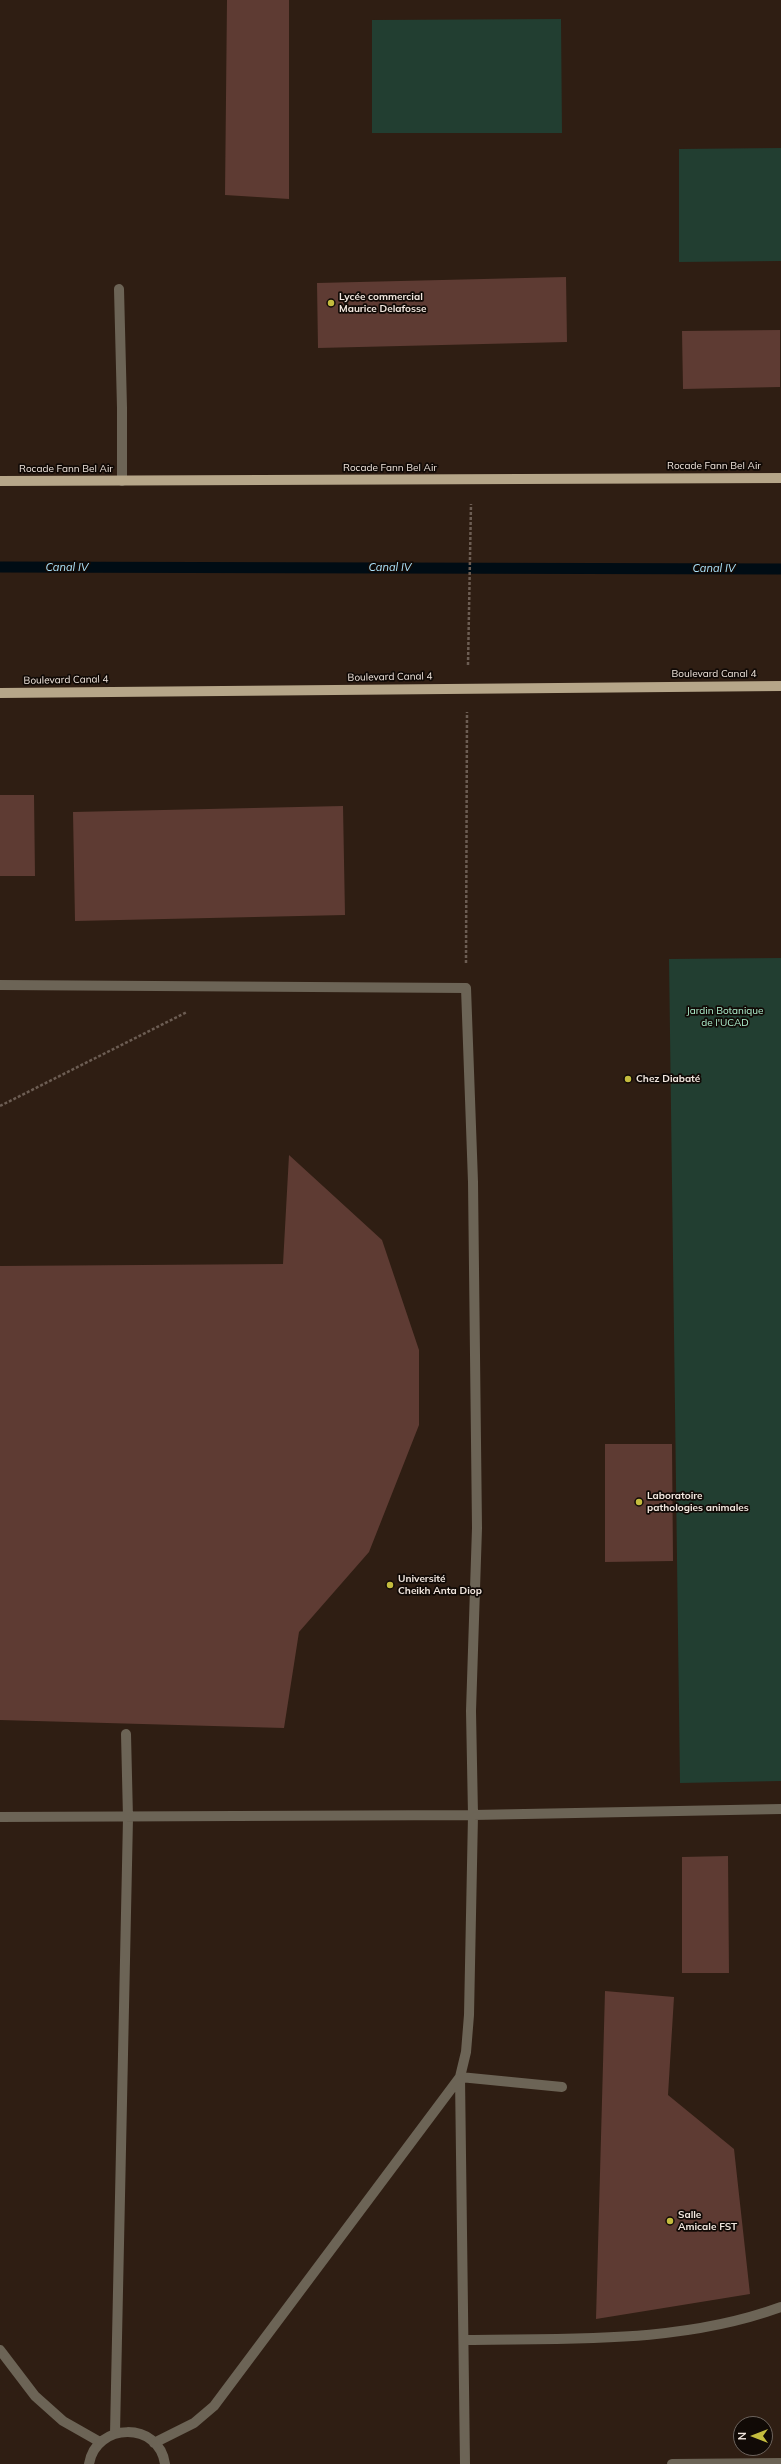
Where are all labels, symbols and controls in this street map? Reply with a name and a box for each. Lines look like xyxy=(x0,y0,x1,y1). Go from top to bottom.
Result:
place label: Lycée commercial Maurice Delafosse xyxy=(339,291,426,314)
marker: Lycée commercial Maurice Delafosse xyxy=(326,298,336,308)
street label: Rocade Fann Bel Air xyxy=(667,460,761,472)
street label: Rocade Fann Bel Air xyxy=(343,462,437,474)
street label: Rocade Fann Bel Air xyxy=(19,463,113,475)
water label: Canal IV xyxy=(45,561,89,575)
water label: Canal IV xyxy=(368,561,412,575)
water label: Canal IV xyxy=(692,562,736,576)
street label: Boulevard Canal 4 xyxy=(672,668,756,680)
street label: Boulevard Canal 4 xyxy=(347,670,433,684)
street label: Boulevard Canal 4 xyxy=(23,673,109,687)
park label: Jardin Botanique de l'UCAD xyxy=(686,1005,764,1028)
place label: Chez Diabaté xyxy=(636,1073,700,1085)
marker: Chez Diabaté xyxy=(623,1074,633,1084)
place label: Laboratoire pathologies animales xyxy=(647,1490,749,1514)
marker: Laboratoire pathologies animales xyxy=(634,1497,644,1507)
place label: Université Cheikh Anta Diop xyxy=(398,1573,482,1596)
marker: Université Cheikh Anta Diop xyxy=(385,1580,395,1590)
place label: Salle Amicale FST xyxy=(678,2209,737,2232)
marker: Salle Amicale FST xyxy=(665,2216,675,2226)
north arrow xyxy=(733,2416,773,2456)
text: N xyxy=(735,2432,749,2440)

